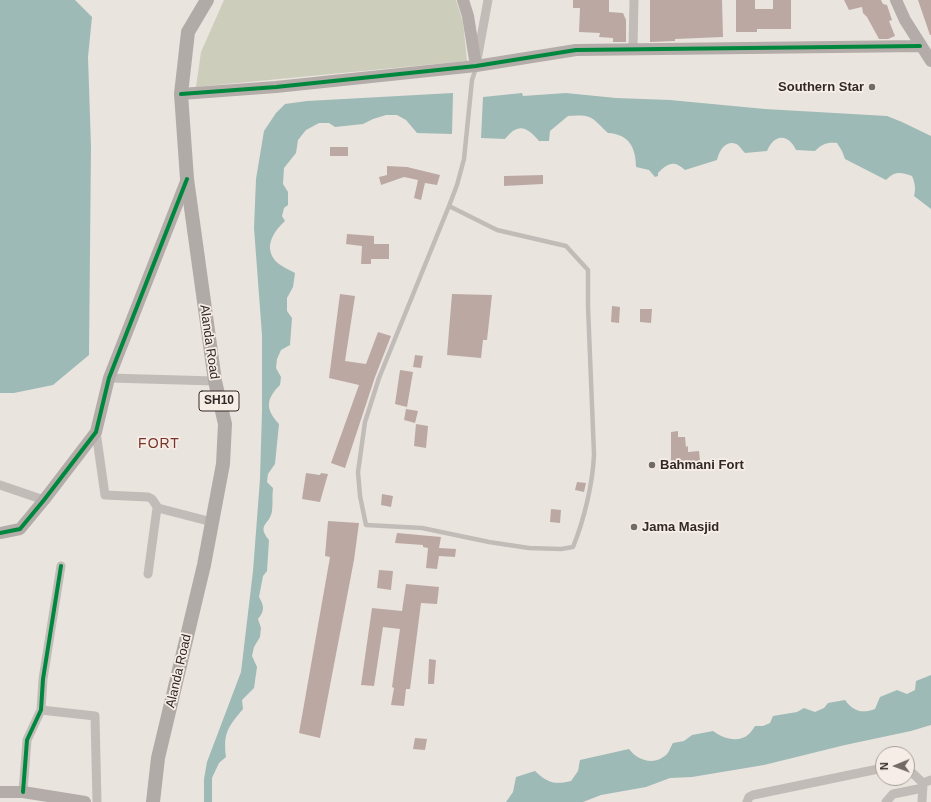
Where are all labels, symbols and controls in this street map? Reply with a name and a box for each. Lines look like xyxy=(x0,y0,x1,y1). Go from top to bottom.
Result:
place label: Southern Star xyxy=(778,79,864,95)
marker: Southern Star xyxy=(867,82,877,92)
street label: Alanda Road xyxy=(196,304,222,380)
road number: SH10 xyxy=(199,391,239,411)
district label: FORT xyxy=(138,436,180,452)
place label: Bahmani Fort xyxy=(660,457,744,473)
marker: Bahmani Fort xyxy=(647,460,657,470)
place label: Jama Masjid xyxy=(642,519,719,535)
marker: Jama Masjid xyxy=(629,522,639,532)
street label: Alanda Road xyxy=(163,633,195,709)
north arrow xyxy=(875,746,915,786)
text: N xyxy=(878,762,890,770)

